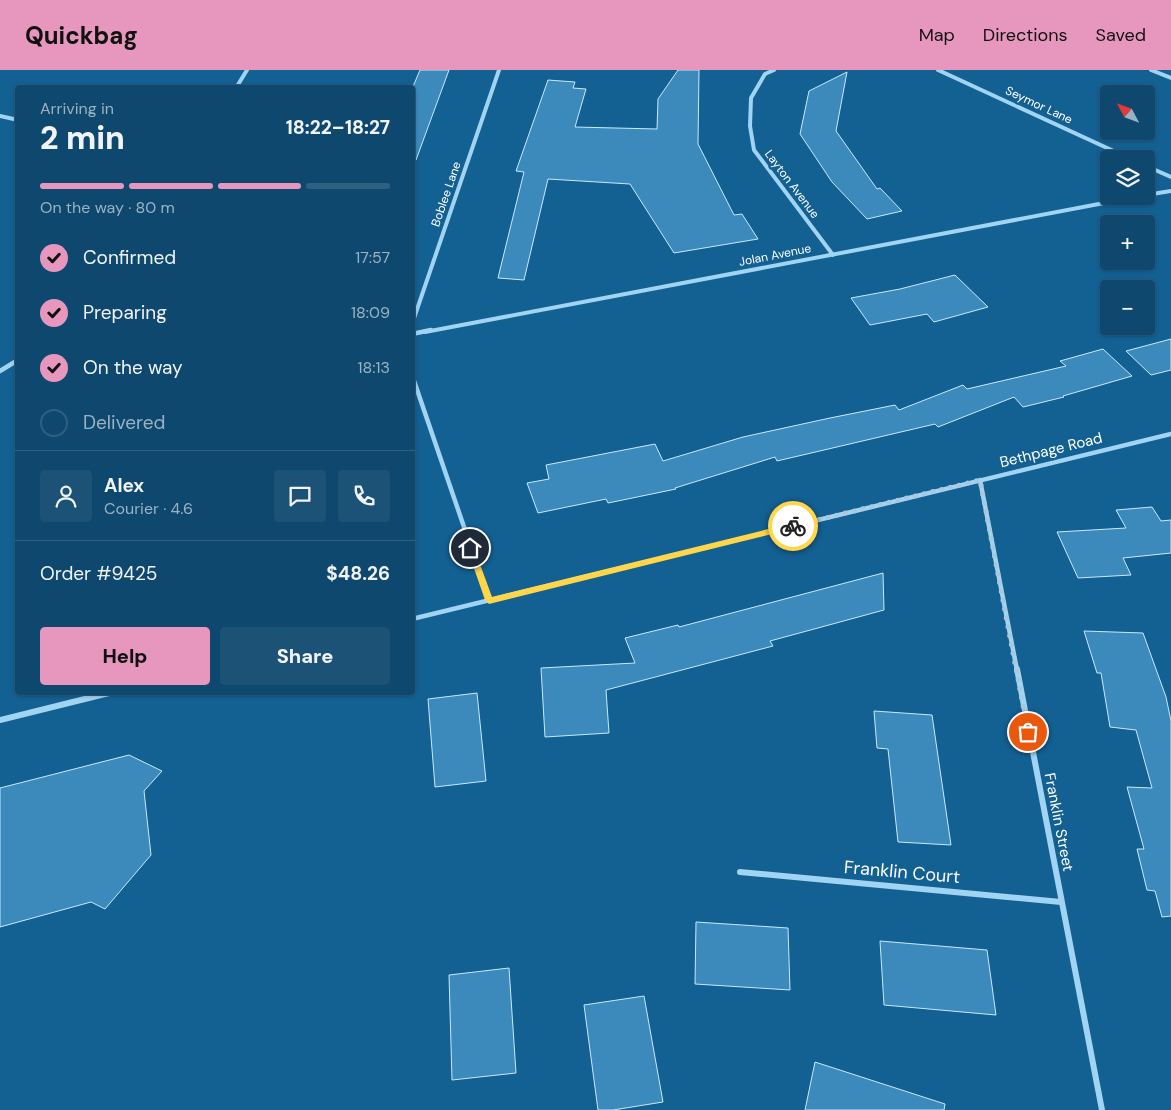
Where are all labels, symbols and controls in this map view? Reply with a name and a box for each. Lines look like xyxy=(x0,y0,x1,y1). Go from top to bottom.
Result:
text: Quickbag xyxy=(25,20,138,51)
text: Map xyxy=(919,23,955,47)
text: Directions xyxy=(983,23,1068,47)
text: Saved xyxy=(1096,23,1146,47)
street label: Seymor Lane xyxy=(1003,82,1075,128)
north arrow xyxy=(1100,85,1155,140)
map controls xyxy=(1100,85,1155,335)
text: Arriving in xyxy=(40,98,114,119)
text: 18:22–18:27 xyxy=(286,115,390,140)
text: 2 min xyxy=(40,117,125,159)
street label: Layton Avenue xyxy=(761,146,823,222)
button: layers xyxy=(1100,150,1155,205)
street label: Boblee Lane xyxy=(427,159,465,229)
text: On the way · 80 m xyxy=(40,197,175,218)
button: + xyxy=(1100,215,1155,270)
street label: Jolan Avenue xyxy=(738,240,813,270)
icon: check xyxy=(40,244,68,272)
text: Confirmed xyxy=(83,245,176,270)
text: 17:57 xyxy=(355,247,390,268)
button: − xyxy=(1100,280,1155,335)
icon: check xyxy=(40,299,68,327)
text: Preparing xyxy=(83,300,167,325)
text: 18:09 xyxy=(351,302,390,323)
icon: check xyxy=(40,354,68,382)
text: On the way xyxy=(83,355,183,380)
text: 18:13 xyxy=(358,357,390,378)
text: Delivered xyxy=(83,410,165,435)
street label: Bethpage Road xyxy=(998,428,1104,472)
button: person xyxy=(40,470,92,522)
button: chat xyxy=(274,470,326,522)
button: phone xyxy=(338,470,390,522)
text: Alex xyxy=(104,473,144,498)
text: Courier · 4.6 xyxy=(104,498,193,519)
courier xyxy=(768,501,818,551)
icon: bike xyxy=(779,512,807,540)
pin xyxy=(449,527,491,569)
icon: home xyxy=(456,534,484,562)
text: Order #9425 xyxy=(40,561,157,586)
text: $48.26 xyxy=(326,561,390,586)
button: Help xyxy=(40,627,210,685)
button: Share xyxy=(220,627,390,685)
pin xyxy=(1007,711,1049,753)
icon: bag xyxy=(1014,718,1042,746)
street label: Franklin Street xyxy=(1040,771,1078,873)
street label: Franklin Court xyxy=(843,855,961,889)

